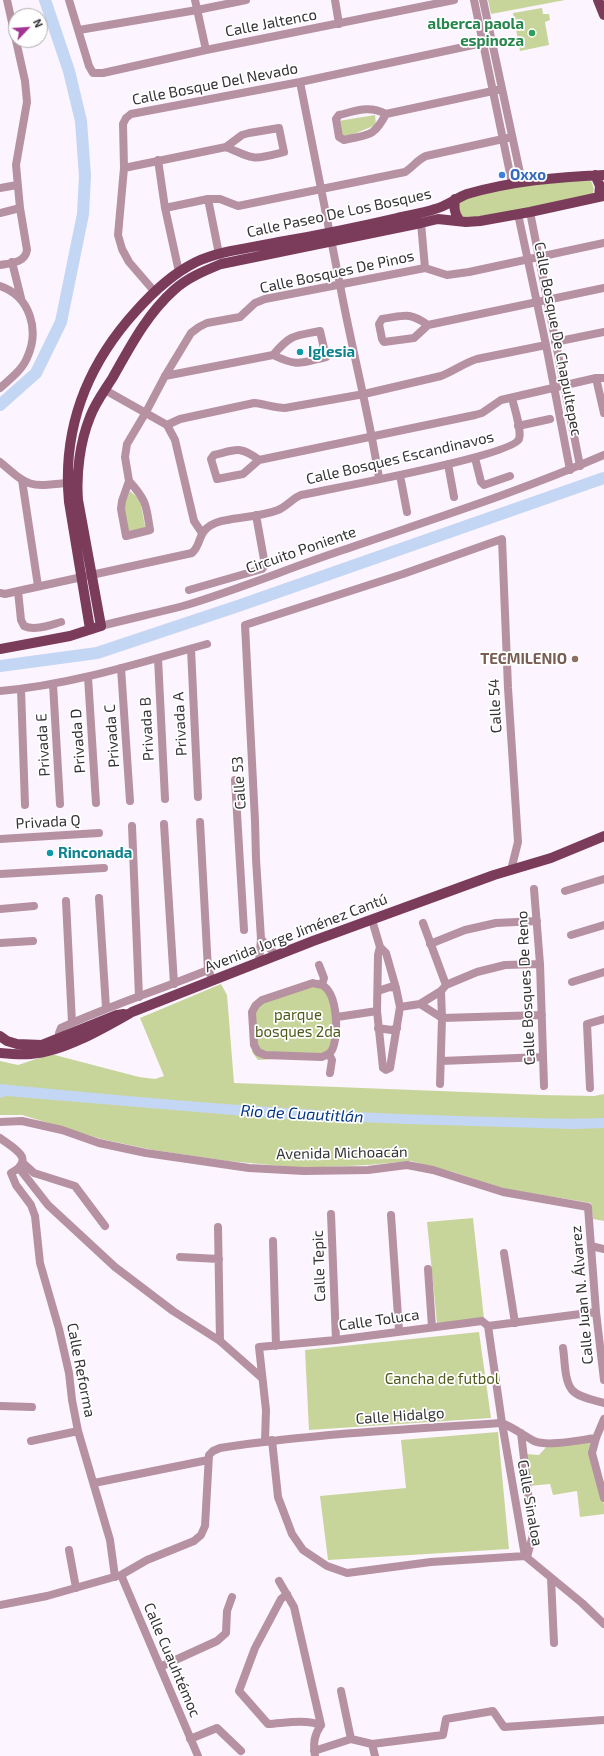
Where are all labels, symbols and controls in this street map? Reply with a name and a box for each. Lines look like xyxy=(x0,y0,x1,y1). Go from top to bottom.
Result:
street label: Calle Jaltenco xyxy=(224,5,318,41)
north arrow xyxy=(8,8,48,48)
place label: alberca paola espinoza xyxy=(428,15,524,50)
text: N xyxy=(31,17,46,29)
marker: alberca paola espinoza xyxy=(527,28,537,38)
street label: Calle Bosque Del Nevado xyxy=(131,59,299,109)
place label: Oxxo xyxy=(510,166,546,184)
marker: Oxxo xyxy=(497,170,507,180)
street label: Calle Paseo De Los Bosques xyxy=(245,185,433,241)
street label: Calle Bosque De Chapultepec xyxy=(530,240,586,438)
street label: Calle Bosques De Pinos xyxy=(258,247,416,297)
place label: Iglesia xyxy=(308,343,355,361)
marker: Iglesia xyxy=(295,347,305,357)
street label: Calle Bosques Escandinavos xyxy=(304,428,496,488)
street label: Circuito Poniente xyxy=(243,523,359,577)
place label: TECMILENIO xyxy=(480,650,567,668)
marker: TECMILENIO xyxy=(570,654,580,664)
street label: Calle 54 xyxy=(485,678,505,734)
street label: Privada A xyxy=(169,691,191,757)
street label: Privada B xyxy=(136,696,158,762)
street label: Privada C xyxy=(101,704,123,768)
street label: Privada D xyxy=(67,708,89,774)
street label: Privada E xyxy=(32,713,54,777)
street label: Calle 53 xyxy=(228,756,250,810)
street label: Privada Q xyxy=(15,811,81,833)
place label: Rinconada xyxy=(58,844,132,862)
marker: Rinconada xyxy=(45,848,55,858)
street label: Avenida Jorge Jiménez Cantú xyxy=(202,890,390,976)
street label: Calle Bosques De Reno xyxy=(513,910,539,1066)
park label: parque bosques 2da xyxy=(255,1006,341,1041)
water label: Rio de Cuautitlán xyxy=(240,1101,364,1127)
street label: Avenida Michoacán xyxy=(276,1143,408,1163)
street label: Calle Juan N. Álvarez xyxy=(567,1225,597,1365)
street label: Calle Tepic xyxy=(309,1230,329,1302)
street label: Calle Toluca xyxy=(338,1305,420,1335)
street label: Calle Reforma xyxy=(63,1321,99,1419)
park label: Cancha de futbol xyxy=(385,1370,499,1388)
street label: Calle Hidalgo xyxy=(355,1404,445,1428)
street label: Calle Sinaloa xyxy=(514,1458,546,1548)
street label: Calle Cuauhtémoc xyxy=(140,1600,204,1720)

